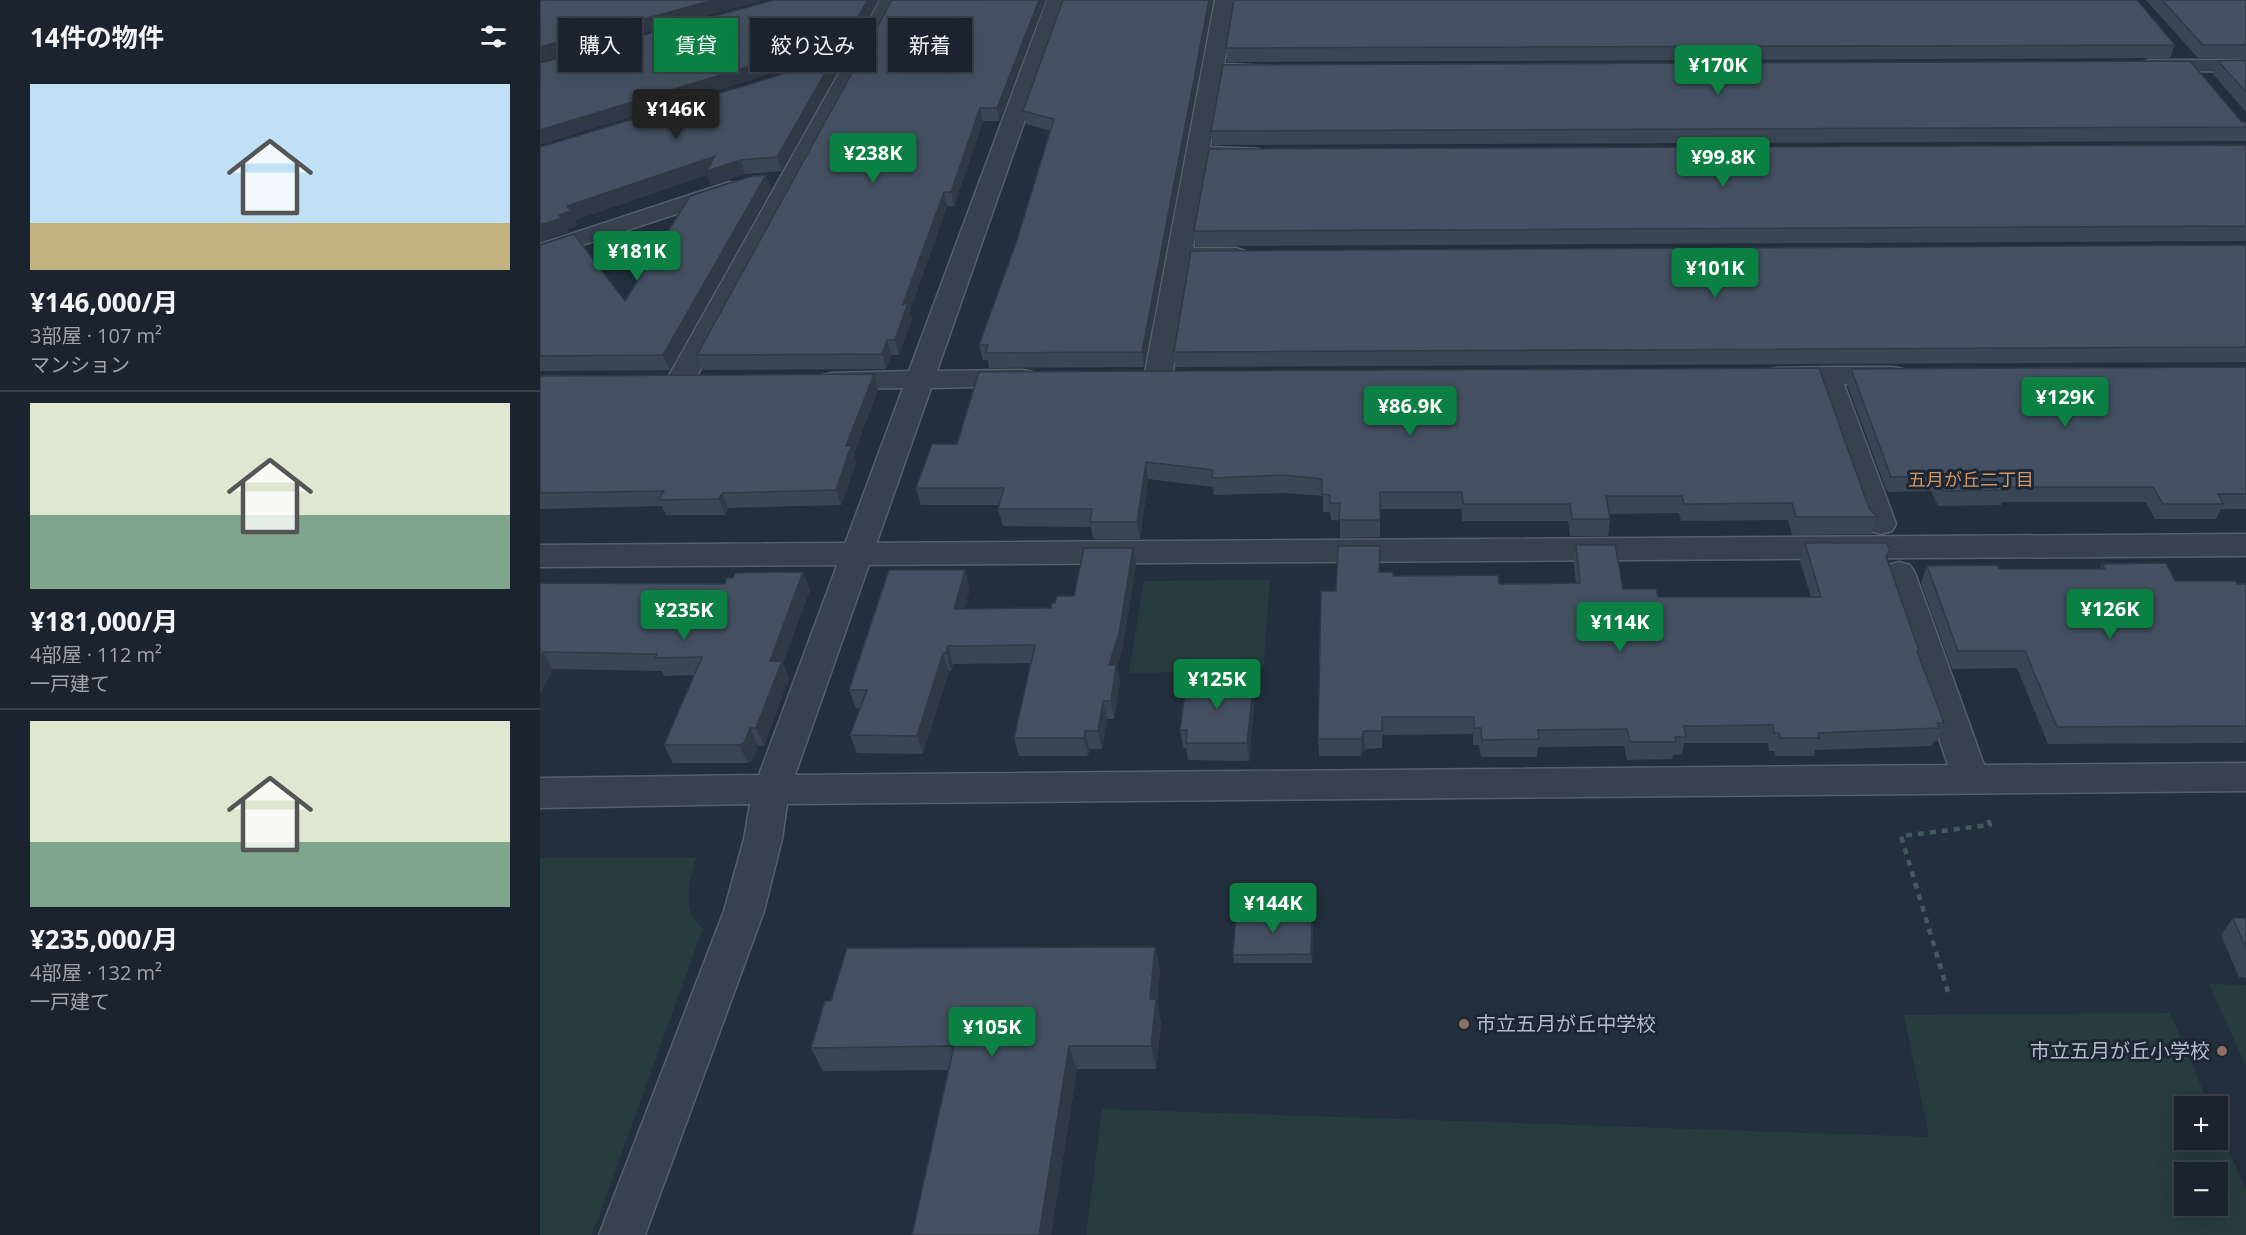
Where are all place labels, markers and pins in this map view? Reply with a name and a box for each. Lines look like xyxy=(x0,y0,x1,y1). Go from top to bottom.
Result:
pin: ¥170K xyxy=(1676,45,1760,96)
pin: ¥146K xyxy=(634,89,718,140)
pin: ¥238K xyxy=(831,133,915,184)
pin: ¥99.8K xyxy=(1674,137,1772,188)
pin: ¥181K xyxy=(595,231,679,282)
pin: ¥101K xyxy=(1673,248,1757,299)
pin: ¥129K xyxy=(2023,377,2107,428)
pin: ¥86.9K xyxy=(1361,386,1459,437)
pin: ¥126K xyxy=(2068,589,2152,640)
pin: ¥235K xyxy=(642,590,726,641)
pin: ¥114K xyxy=(1578,602,1662,653)
pin: ¥125K xyxy=(1175,659,1259,710)
pin: ¥144K xyxy=(1231,883,1315,934)
pin: ¥105K xyxy=(950,1007,1034,1058)
place label: 市立五月が丘中学校 xyxy=(1476,1010,1656,1037)
marker: 市立五月が丘中学校 xyxy=(1457,1017,1471,1031)
place label: 市立五月が丘小学校 xyxy=(2030,1037,2210,1064)
marker: 市立五月が丘小学校 xyxy=(2215,1044,2229,1058)

